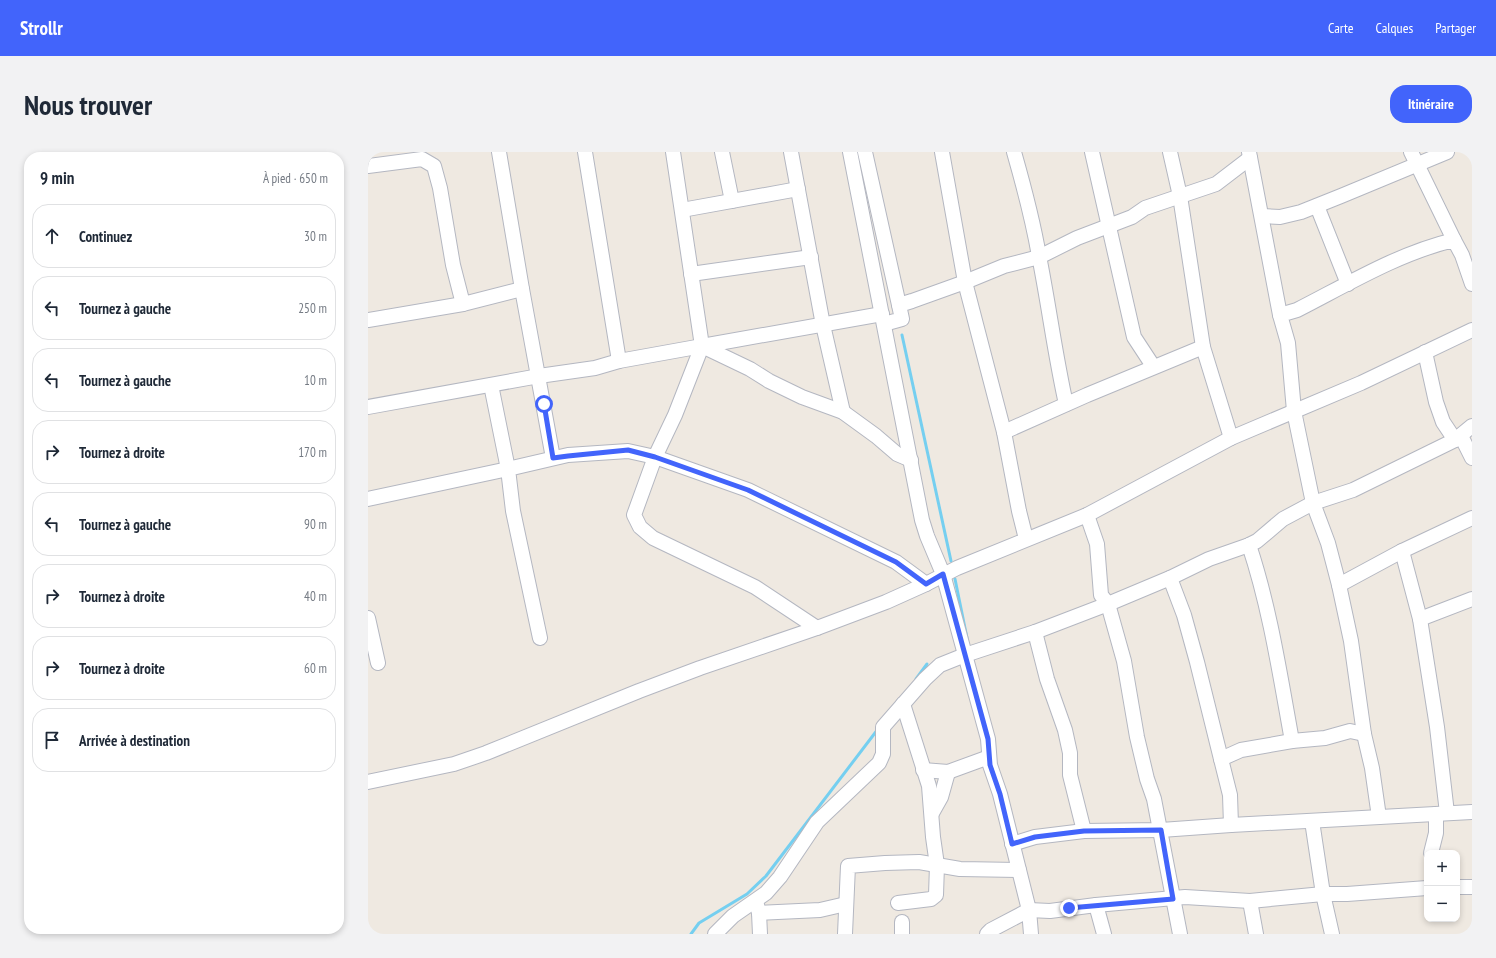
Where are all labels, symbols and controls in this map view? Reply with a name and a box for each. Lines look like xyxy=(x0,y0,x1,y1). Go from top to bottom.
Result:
text: Strollr xyxy=(20,16,63,40)
text: Carte xyxy=(1328,19,1353,37)
text: Calques xyxy=(1375,19,1413,37)
text: Partager xyxy=(1435,19,1476,37)
button: Itinéraire xyxy=(1390,85,1472,123)
text: Nous trouver xyxy=(24,86,152,123)
text: 9 min xyxy=(40,167,74,189)
text: À pied · 650 m xyxy=(263,170,328,187)
icon: ahead xyxy=(41,225,63,247)
text: Continuez xyxy=(79,227,132,246)
text: 30 m xyxy=(304,228,327,245)
icon: left xyxy=(41,297,63,319)
text: Tournez à gauche xyxy=(79,299,171,318)
text: 250 m xyxy=(298,300,327,317)
icon: left xyxy=(41,369,63,391)
text: Tournez à gauche xyxy=(79,371,171,390)
text: 10 m xyxy=(304,372,327,389)
route start xyxy=(535,395,553,413)
icon: right xyxy=(41,441,63,463)
text: Tournez à droite xyxy=(79,443,165,462)
text: 170 m xyxy=(298,444,327,461)
icon: left xyxy=(41,513,63,535)
text: Tournez à gauche xyxy=(79,515,171,534)
text: 90 m xyxy=(304,516,327,533)
icon: right xyxy=(41,585,63,607)
text: Tournez à droite xyxy=(79,587,165,606)
text: 40 m xyxy=(304,588,327,605)
icon: right xyxy=(41,657,63,679)
text: Tournez à droite xyxy=(79,659,165,678)
text: 60 m xyxy=(304,660,327,677)
icon: arrive xyxy=(41,729,63,751)
text: Arrivée à destination xyxy=(79,731,190,750)
map controls xyxy=(1424,850,1460,922)
button: + xyxy=(1424,850,1460,886)
button: − xyxy=(1424,886,1460,922)
route end xyxy=(1060,899,1078,917)

